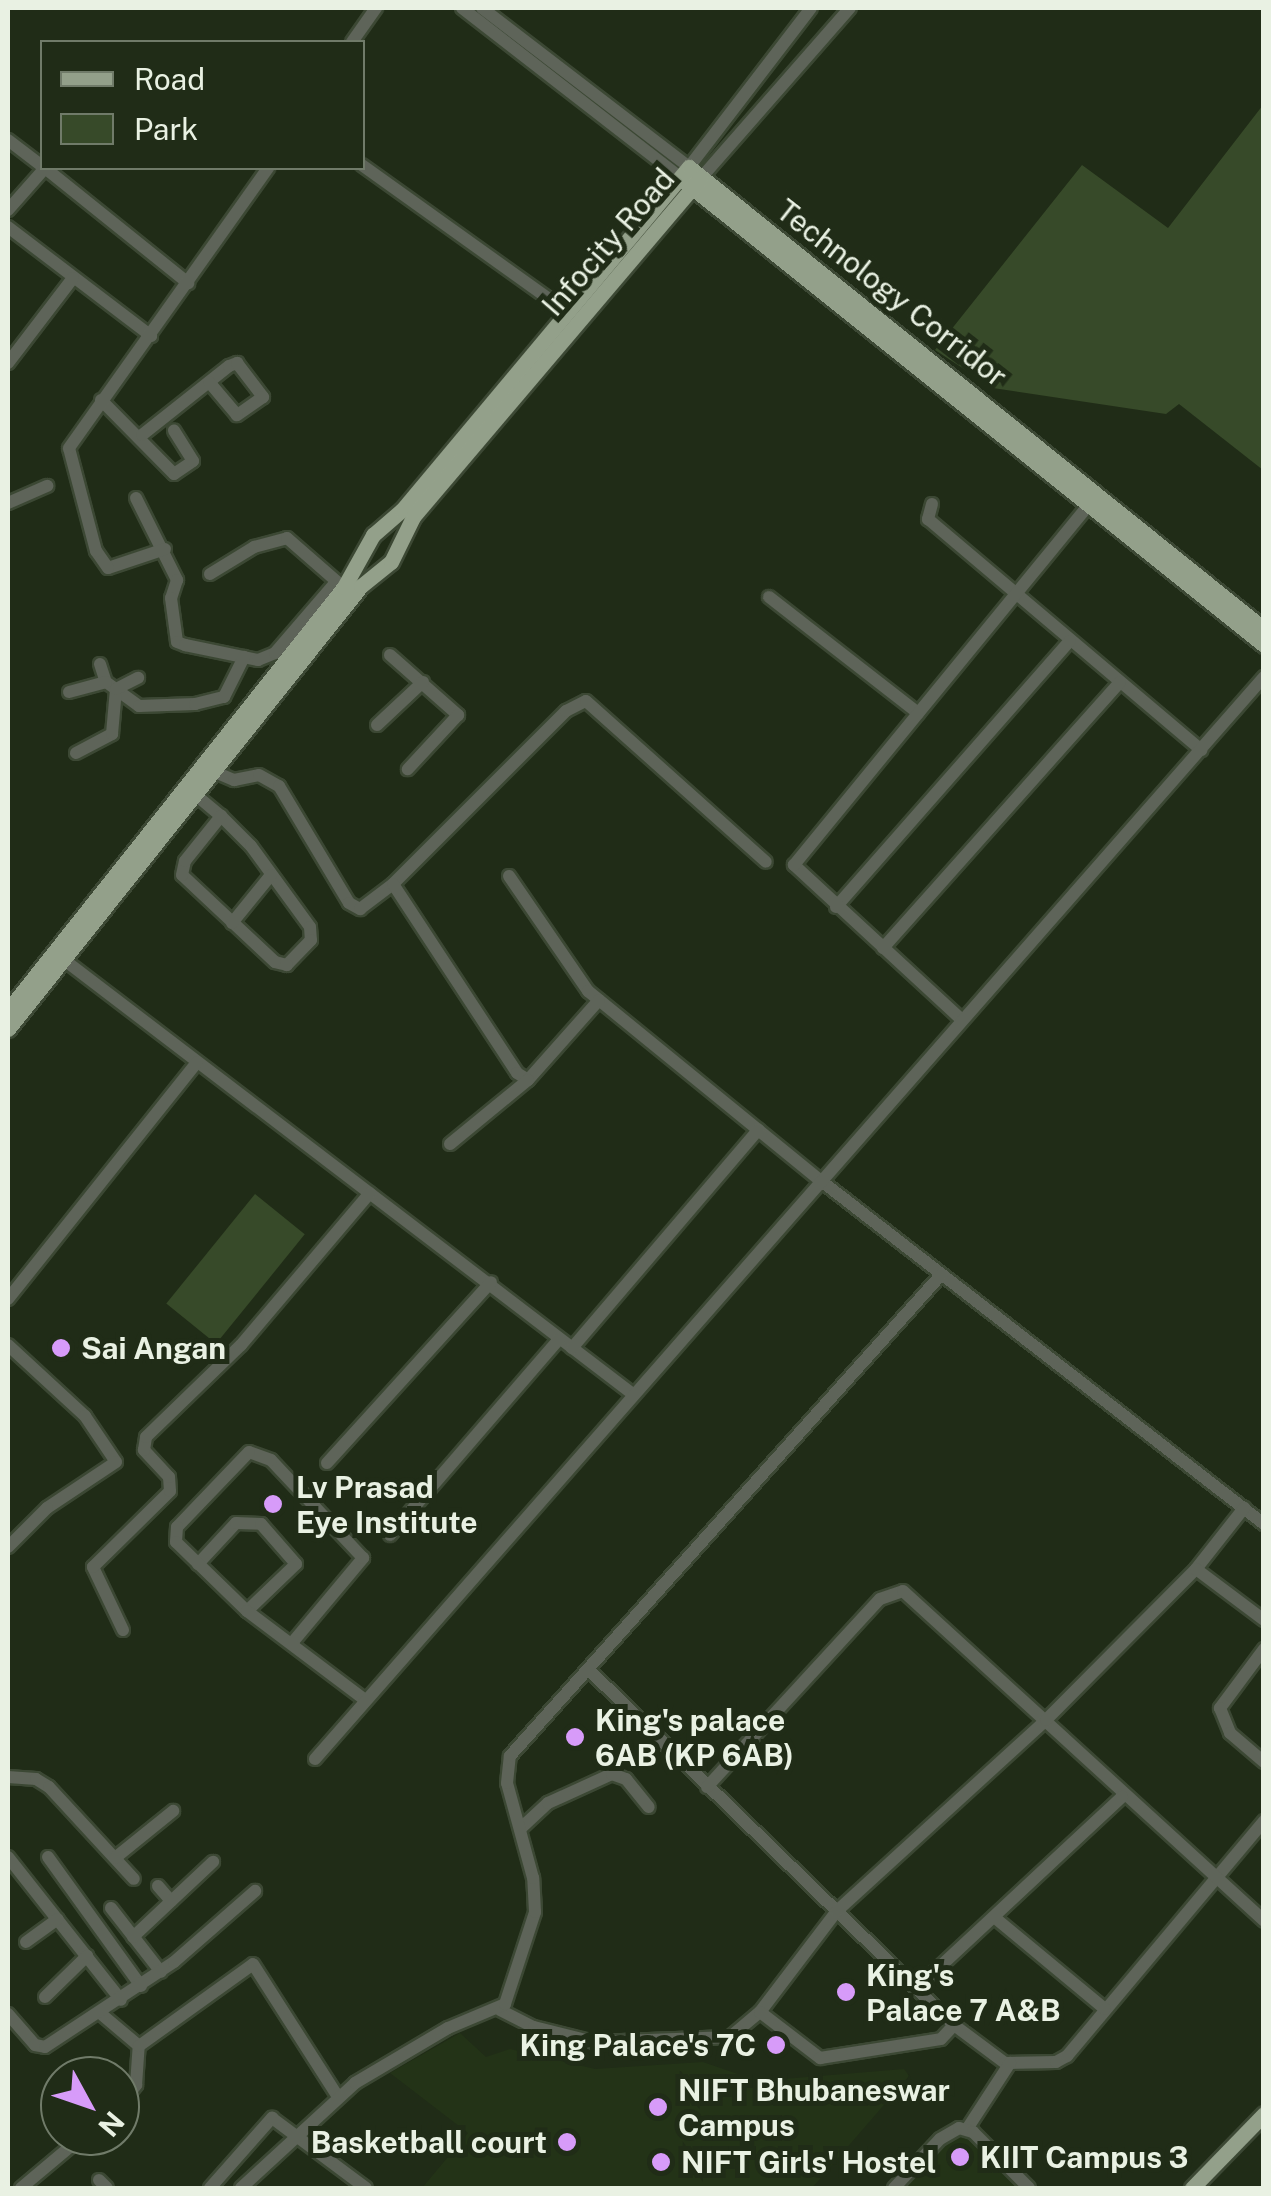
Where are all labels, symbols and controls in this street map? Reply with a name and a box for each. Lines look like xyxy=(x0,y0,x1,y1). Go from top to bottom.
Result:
legend xyxy=(40,40,365,170)
text: Road xyxy=(134,61,205,97)
text: Park xyxy=(134,111,198,147)
street label: Infocity Road xyxy=(534,161,682,323)
street label: Technology Corridor xyxy=(770,192,1014,394)
place label: Sai Angan xyxy=(81,1330,226,1366)
marker: Sai Angan xyxy=(50,1337,72,1359)
place label: Lv Prasad Eye Institute xyxy=(296,1469,478,1540)
marker: Lv Prasad Eye Institute xyxy=(260,1491,286,1517)
place label: King's palace 6AB (KP 6AB) xyxy=(595,1702,794,1772)
marker: King's palace 6AB (KP 6AB) xyxy=(564,1726,586,1748)
place label: King's Palace 7 A&B xyxy=(866,1957,1061,2028)
marker: King's Palace 7 A&B xyxy=(835,1981,857,2003)
place label: King Palace's 7C xyxy=(519,2027,756,2063)
marker: King Palace's 7C xyxy=(765,2034,787,2056)
north arrow xyxy=(40,2056,140,2156)
place label: NIFT Bhubaneswar Campus xyxy=(678,2072,950,2142)
marker: NIFT Bhubaneswar Campus xyxy=(647,2096,669,2118)
text: N xyxy=(92,2105,132,2143)
place label: Basketball court xyxy=(311,2124,547,2160)
marker: Basketball court xyxy=(556,2131,578,2153)
place label: KIIT Campus 3 xyxy=(980,2139,1189,2175)
place label: NIFT Girls' Hostel xyxy=(681,2144,936,2180)
marker: KIIT Campus 3 xyxy=(949,2146,971,2168)
marker: NIFT Girls' Hostel xyxy=(650,2151,672,2173)

